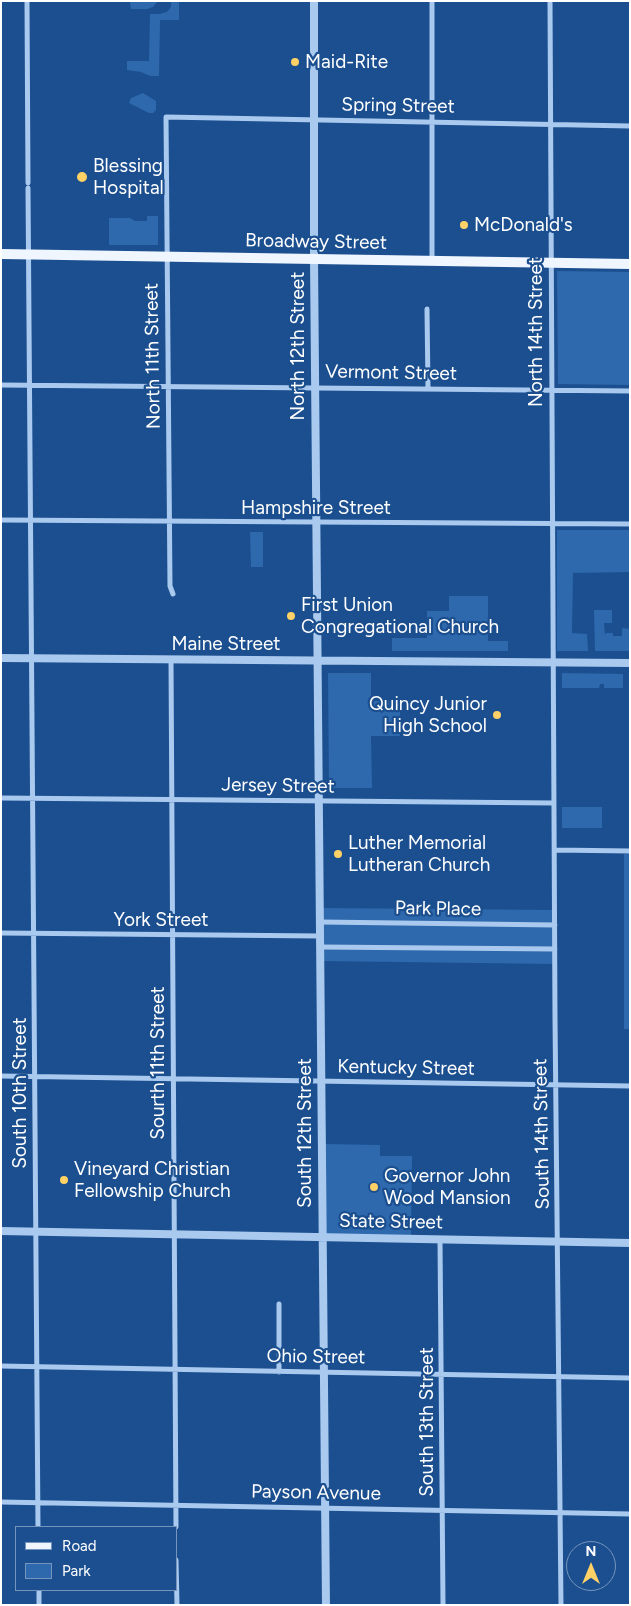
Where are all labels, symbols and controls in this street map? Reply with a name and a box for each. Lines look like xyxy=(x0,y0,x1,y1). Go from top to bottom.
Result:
place label: Maid-Rite xyxy=(305,51,388,73)
marker: Maid-Rite xyxy=(289,56,301,68)
street label: Spring Street xyxy=(341,94,455,118)
place label: Blessing Hospital xyxy=(93,155,164,199)
marker: Blessing Hospital xyxy=(75,170,89,184)
place label: McDonald's xyxy=(474,214,573,236)
marker: McDonald's xyxy=(458,219,470,231)
street label: Broadway Street xyxy=(245,229,387,255)
street label: North 14th Street xyxy=(525,257,547,407)
street label: North 12th Street xyxy=(287,272,309,420)
street label: North 11th Street xyxy=(140,283,166,429)
street label: Vermont Street xyxy=(325,360,457,386)
street label: Hampshire Street xyxy=(241,497,391,519)
place label: First Union Congregational Church xyxy=(301,594,499,638)
marker: First Union Congregational Church xyxy=(285,610,297,622)
street label: Maine Street xyxy=(171,633,281,655)
place label: Quincy Junior High School xyxy=(369,693,487,737)
marker: Quincy Junior High School xyxy=(491,709,503,721)
street label: Jersey Street xyxy=(221,774,335,798)
place label: Luther Memorial Lutheran Church xyxy=(348,832,490,876)
marker: Luther Memorial Lutheran Church xyxy=(332,848,344,860)
street label: Park Place xyxy=(395,897,481,921)
street label: York Street xyxy=(114,909,208,931)
street label: Sourth 11th Street xyxy=(147,986,169,1140)
street label: South 10th Street xyxy=(9,1017,31,1169)
street label: Kentucky Street xyxy=(337,1055,475,1081)
street label: South 12th Street xyxy=(294,1058,316,1208)
street label: South 14th Street xyxy=(529,1058,555,1210)
place label: Vineyard Christian Fellowship Church xyxy=(74,1158,231,1202)
place label: Governor John Wood Mansion xyxy=(384,1165,511,1209)
marker: Vineyard Christian Fellowship Church xyxy=(58,1174,70,1186)
marker: Governor John Wood Mansion xyxy=(368,1181,380,1193)
street label: State Street xyxy=(339,1210,443,1234)
street label: Ohio Street xyxy=(266,1345,366,1369)
street label: South 13th Street xyxy=(416,1347,438,1497)
street label: Payson Avenue xyxy=(251,1480,381,1506)
legend xyxy=(15,1526,178,1591)
text: Road xyxy=(62,1537,97,1555)
north arrow xyxy=(566,1541,616,1591)
text: N xyxy=(586,1543,596,1560)
text: Park xyxy=(62,1562,91,1580)

